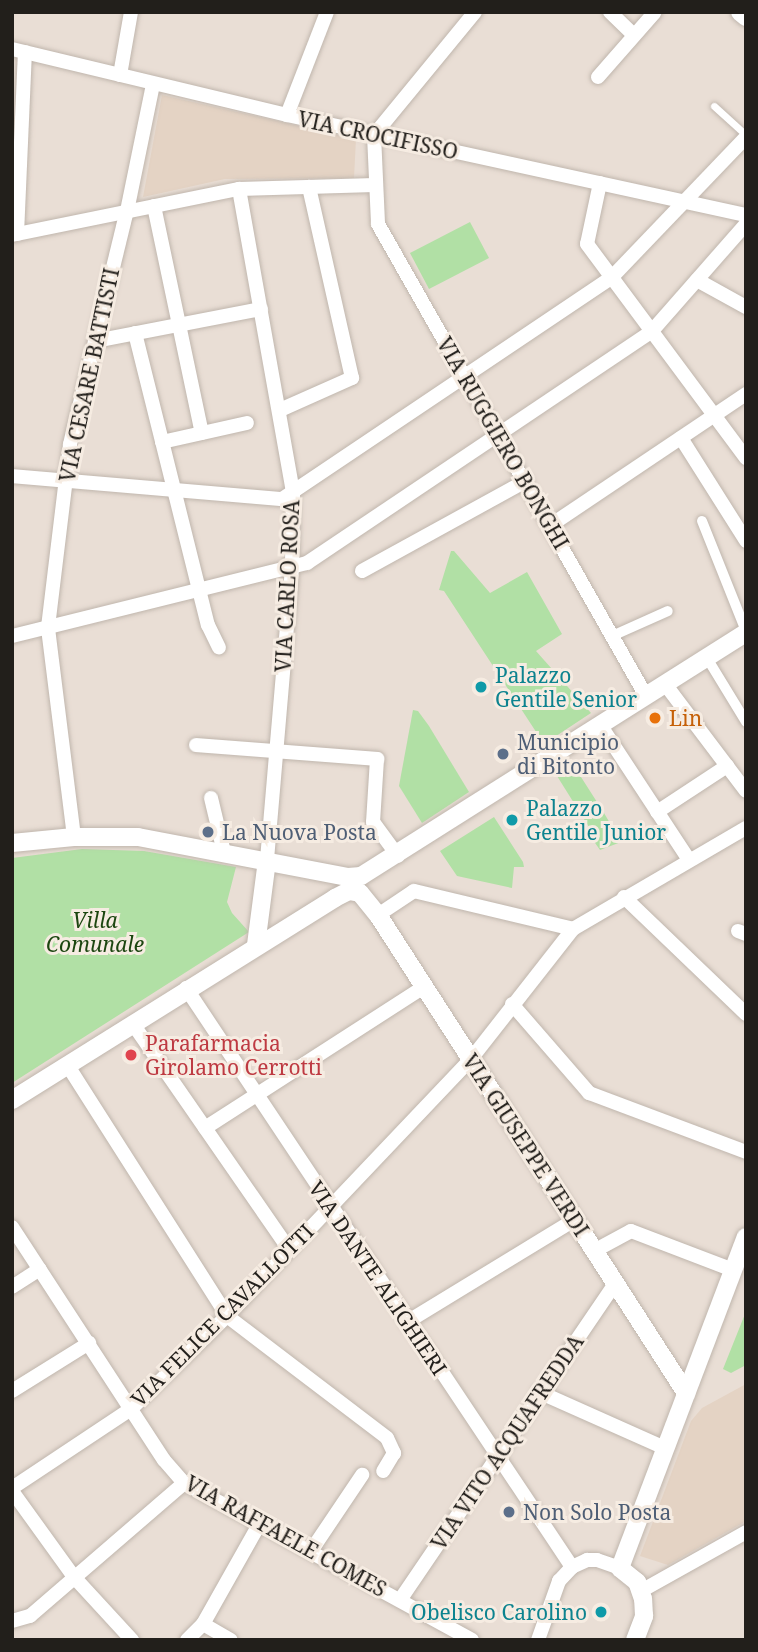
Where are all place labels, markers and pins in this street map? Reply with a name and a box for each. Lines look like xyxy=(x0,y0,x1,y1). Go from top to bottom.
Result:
place label: Palazzo Gentile Senior xyxy=(495,662,637,712)
marker: Palazzo Gentile Senior xyxy=(473,679,489,695)
place label: Lin xyxy=(669,705,702,731)
marker: Lin xyxy=(647,710,663,726)
place label: Municipio di Bitonto xyxy=(517,729,619,779)
marker: Municipio di Bitonto xyxy=(495,746,511,762)
place label: Palazzo Gentile Junior xyxy=(526,795,666,845)
marker: Palazzo Gentile Junior xyxy=(504,812,520,828)
place label: La Nuova Posta xyxy=(222,819,377,845)
marker: La Nuova Posta xyxy=(200,824,216,840)
place label: Parafarmacia Girolamo Cerrotti xyxy=(145,1030,322,1080)
marker: Parafarmacia Girolamo Cerrotti xyxy=(123,1047,139,1063)
place label: Non Solo Posta xyxy=(523,1499,671,1525)
marker: Non Solo Posta xyxy=(501,1504,517,1520)
place label: Obelisco Carolino xyxy=(411,1599,587,1625)
marker: Obelisco Carolino xyxy=(593,1604,609,1620)

